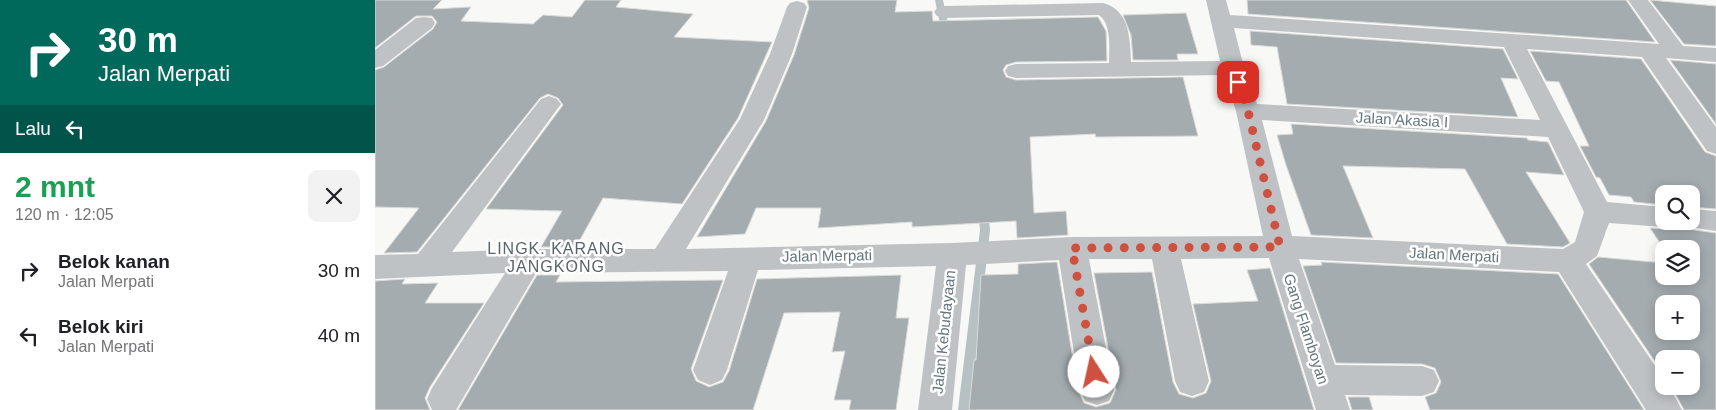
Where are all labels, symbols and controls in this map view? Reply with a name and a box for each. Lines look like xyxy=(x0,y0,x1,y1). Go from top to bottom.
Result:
icon: right xyxy=(15,20,80,85)
text: 30 m xyxy=(98,20,178,59)
text: Jalan Merpati xyxy=(98,61,230,86)
pin xyxy=(1217,61,1259,103)
icon: arrive xyxy=(1224,68,1252,96)
street label: Jalan Akasia I xyxy=(1355,109,1449,130)
icon: left xyxy=(61,115,89,143)
text: Lalu xyxy=(15,118,51,139)
text: 2 mnt xyxy=(15,170,95,203)
button: close xyxy=(308,170,360,222)
map controls xyxy=(1655,185,1700,395)
button: search xyxy=(1655,185,1700,230)
text: 120 m · 12:05 xyxy=(15,206,114,223)
district label: LINGK. KARANG JANGKONG xyxy=(487,240,625,275)
button: layers xyxy=(1655,240,1700,285)
street label: Jalan Merpati xyxy=(1409,244,1499,265)
street label: Jalan Merpati xyxy=(782,246,872,265)
text: Belok kanan xyxy=(58,251,170,272)
icon: right xyxy=(15,257,43,285)
text: 30 m xyxy=(318,260,360,281)
street label: Jalan Kebudayaan xyxy=(929,269,958,395)
street label: Gang Flamboyan xyxy=(1281,271,1332,386)
text: Jalan Merpati xyxy=(58,273,154,290)
button: + xyxy=(1655,295,1700,340)
text: Belok kiri xyxy=(58,316,144,337)
icon: left xyxy=(15,322,43,350)
text: 40 m xyxy=(318,325,360,346)
text: Jalan Merpati xyxy=(58,338,154,355)
position arrow xyxy=(1067,345,1119,397)
button: − xyxy=(1655,350,1700,395)

